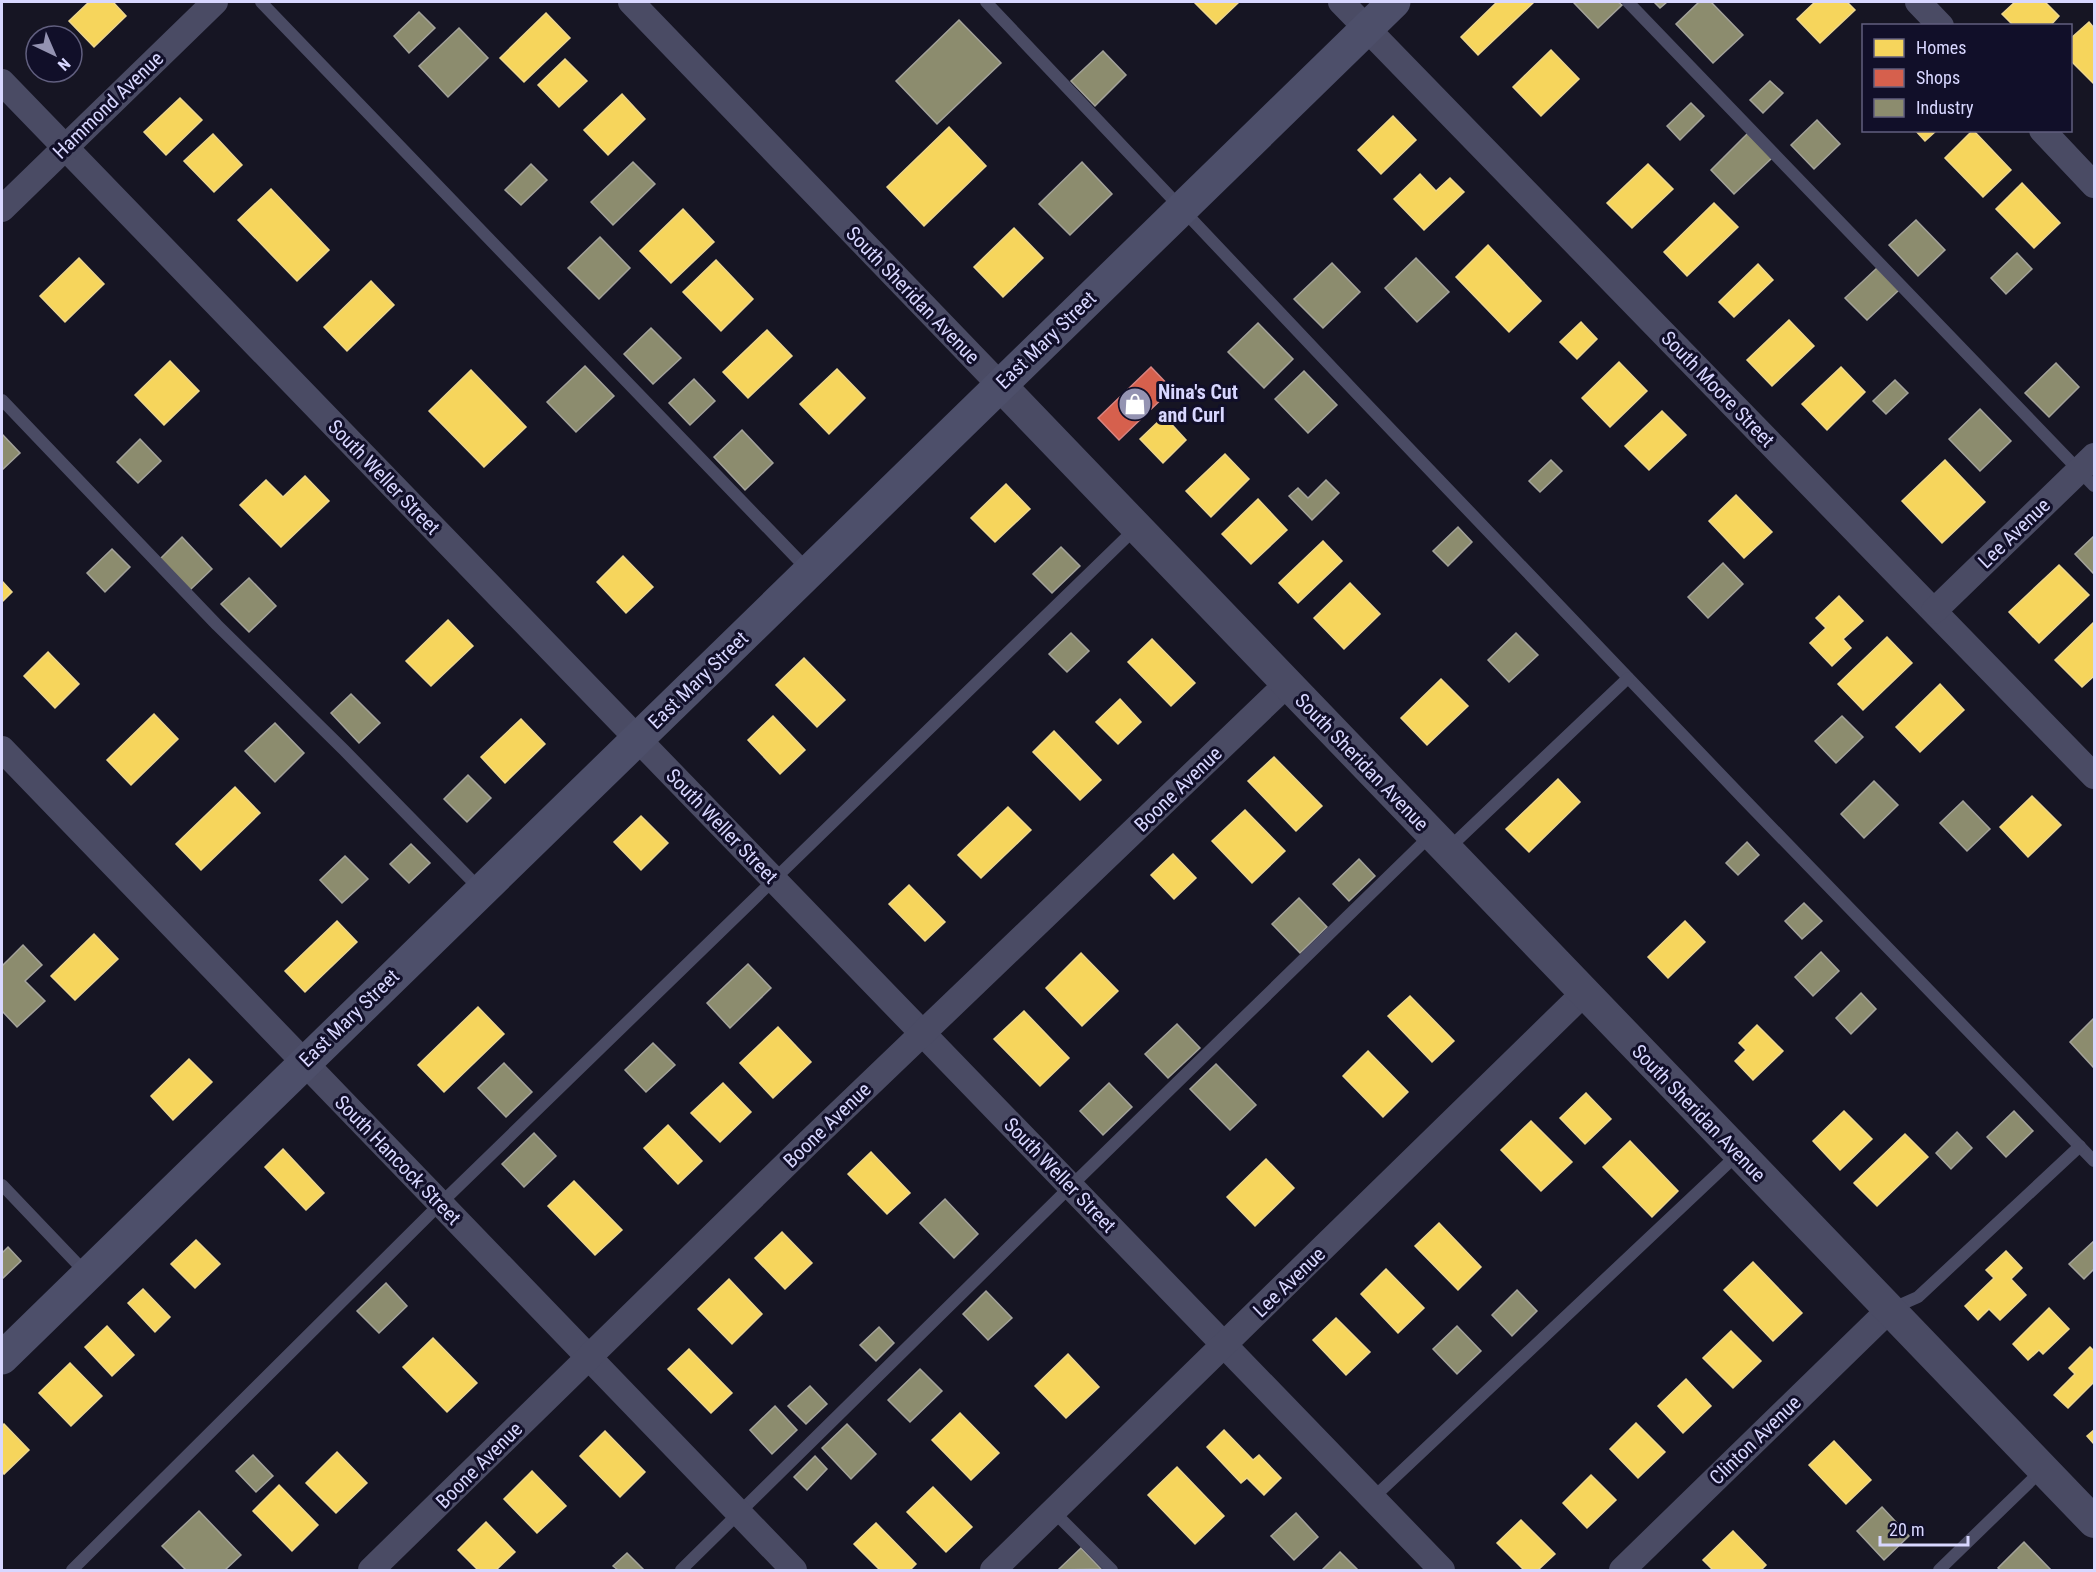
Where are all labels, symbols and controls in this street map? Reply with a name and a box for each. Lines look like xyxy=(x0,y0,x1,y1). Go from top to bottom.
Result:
north arrow xyxy=(24,24,84,84)
legend xyxy=(1862,24,2072,132)
text: Homes xyxy=(1916,37,1966,58)
street label: Hammond Avenue xyxy=(48,46,168,164)
text: N xyxy=(54,54,74,75)
text: Shops xyxy=(1916,67,1960,88)
text: Industry xyxy=(1916,97,1974,118)
street label: South Sheridan Avenue xyxy=(841,221,985,369)
street label: East Mary Street xyxy=(991,286,1101,394)
street label: South Moore Street xyxy=(1657,326,1780,452)
place label: Nina's Cut and Curl xyxy=(1158,380,1238,427)
shop icon: Nina's Cut and Curl xyxy=(1117,386,1153,422)
street label: South Weller Street xyxy=(323,414,445,540)
street label: Lee Avenue xyxy=(1973,493,2055,573)
street label: East Mary Street xyxy=(643,626,753,734)
street label: South Sheridan Avenue xyxy=(1290,688,1434,836)
street label: Boone Avenue xyxy=(1129,741,1227,837)
street label: South Weller Street xyxy=(661,763,783,889)
street label: East Mary Street xyxy=(294,964,404,1072)
street label: South Sheridan Avenue xyxy=(1627,1039,1771,1187)
street label: Boone Avenue xyxy=(778,1077,876,1173)
street label: South Hancock Street xyxy=(330,1090,466,1230)
street label: South Weller Street xyxy=(999,1112,1121,1238)
street label: Lee Avenue xyxy=(1248,1242,1330,1322)
street label: Clinton Avenue xyxy=(1704,1390,1806,1490)
street label: Boone Avenue xyxy=(431,1417,527,1513)
scale bar xyxy=(1880,1509,1968,1547)
text: 20 m xyxy=(1889,1519,1924,1540)

